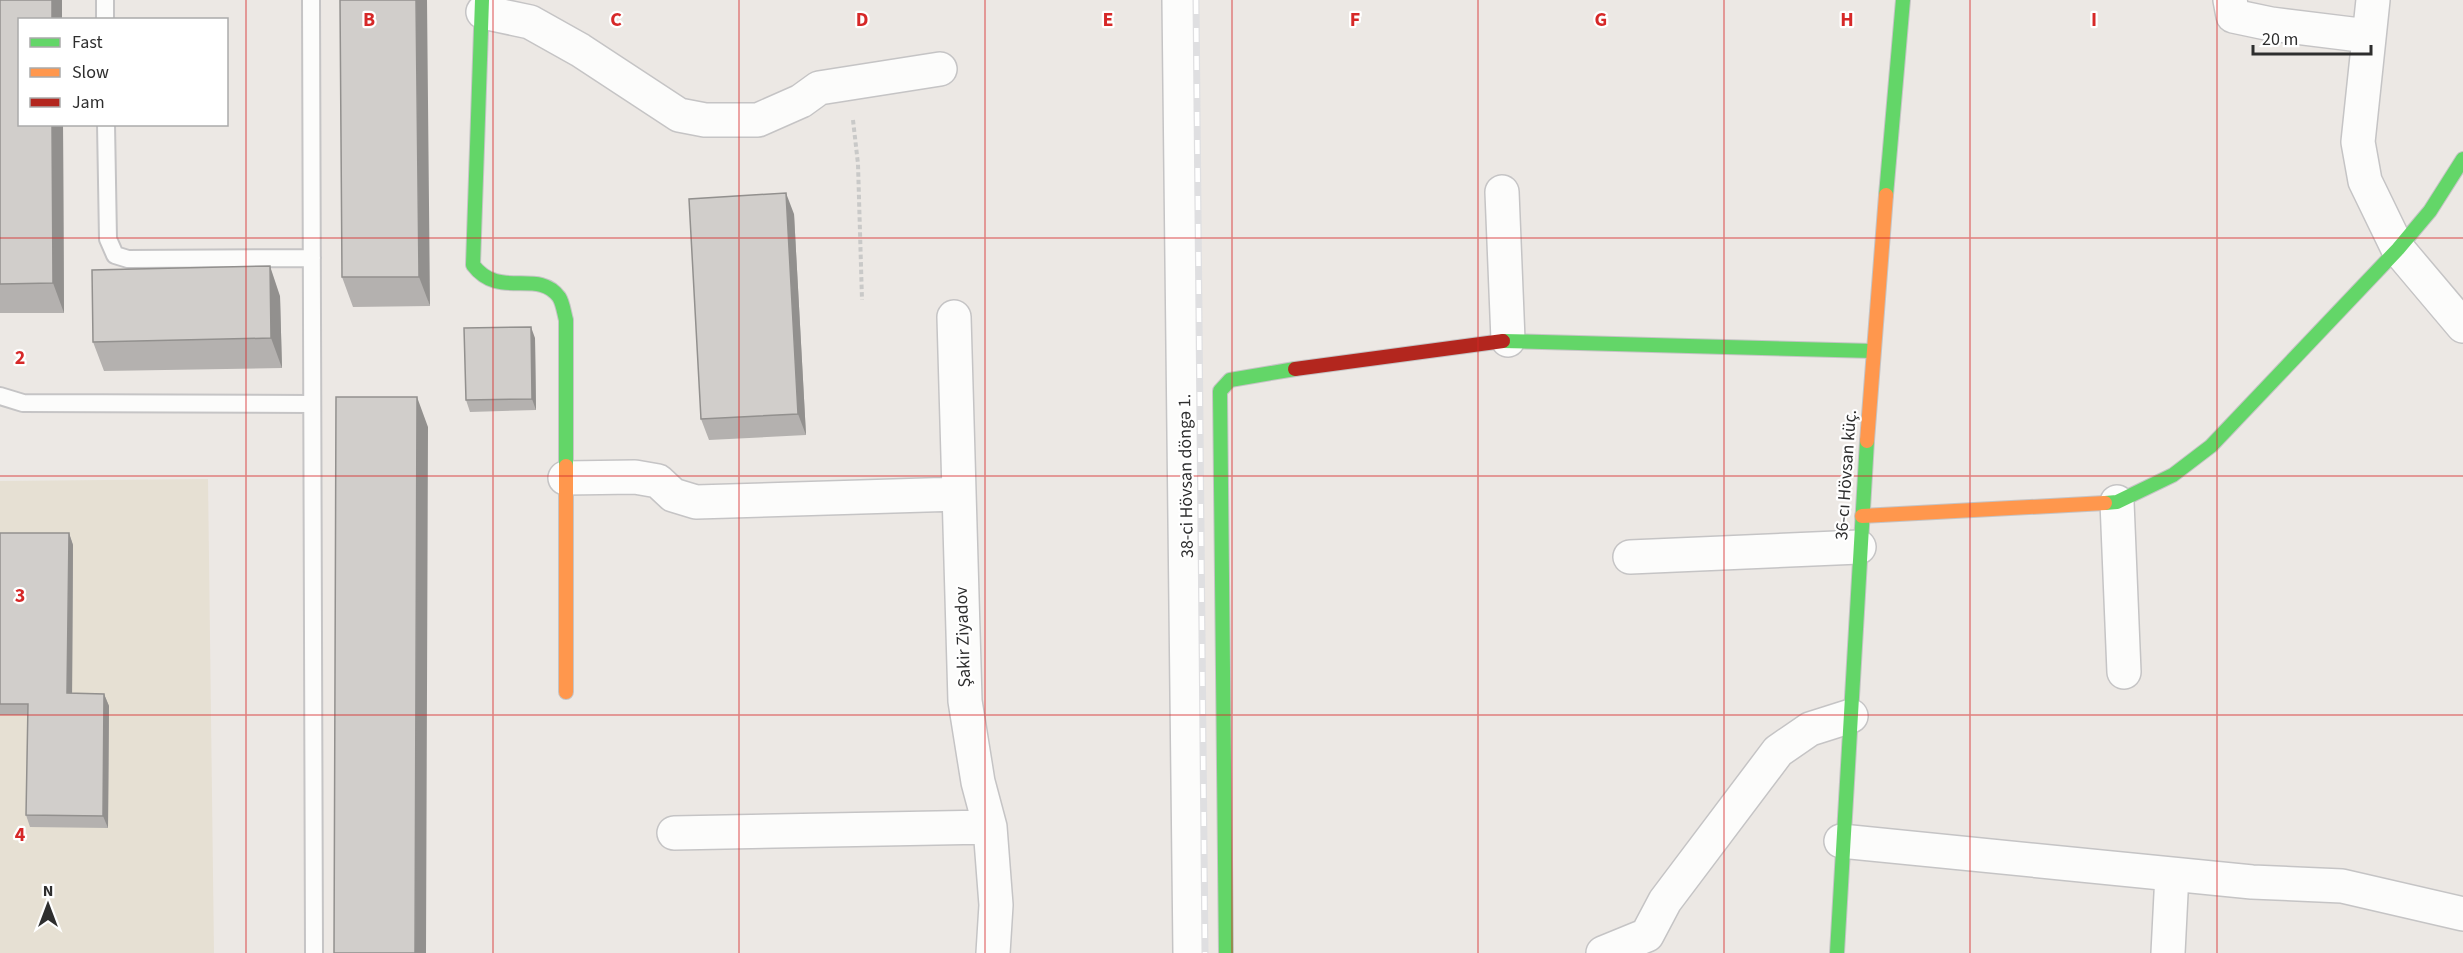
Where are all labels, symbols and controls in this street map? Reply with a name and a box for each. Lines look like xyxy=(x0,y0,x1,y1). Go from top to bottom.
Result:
text: B xyxy=(363,6,375,34)
text: C xyxy=(610,6,622,34)
text: D xyxy=(856,6,868,34)
text: E xyxy=(1103,6,1113,34)
text: F xyxy=(1350,6,1360,34)
text: G xyxy=(1595,6,1607,34)
text: H xyxy=(1840,6,1854,34)
text: I xyxy=(2091,6,2097,34)
legend xyxy=(18,18,228,126)
scale bar xyxy=(2253,18,2372,56)
text: 20 m xyxy=(2262,27,2298,52)
text: Fast xyxy=(72,30,103,55)
text: Slow xyxy=(72,60,109,85)
text: Jam xyxy=(72,90,105,115)
text: 2 xyxy=(15,344,25,372)
street label: 38-ci Hövsan döngə 1. xyxy=(1172,394,1200,558)
street label: 36-cı Hövsan küç. xyxy=(1829,409,1863,541)
text: 3 xyxy=(15,582,25,610)
street label: Şakir Ziyadov xyxy=(949,585,977,688)
text: 4 xyxy=(15,821,26,849)
north arrow xyxy=(18,875,78,935)
text: N xyxy=(43,880,53,902)

